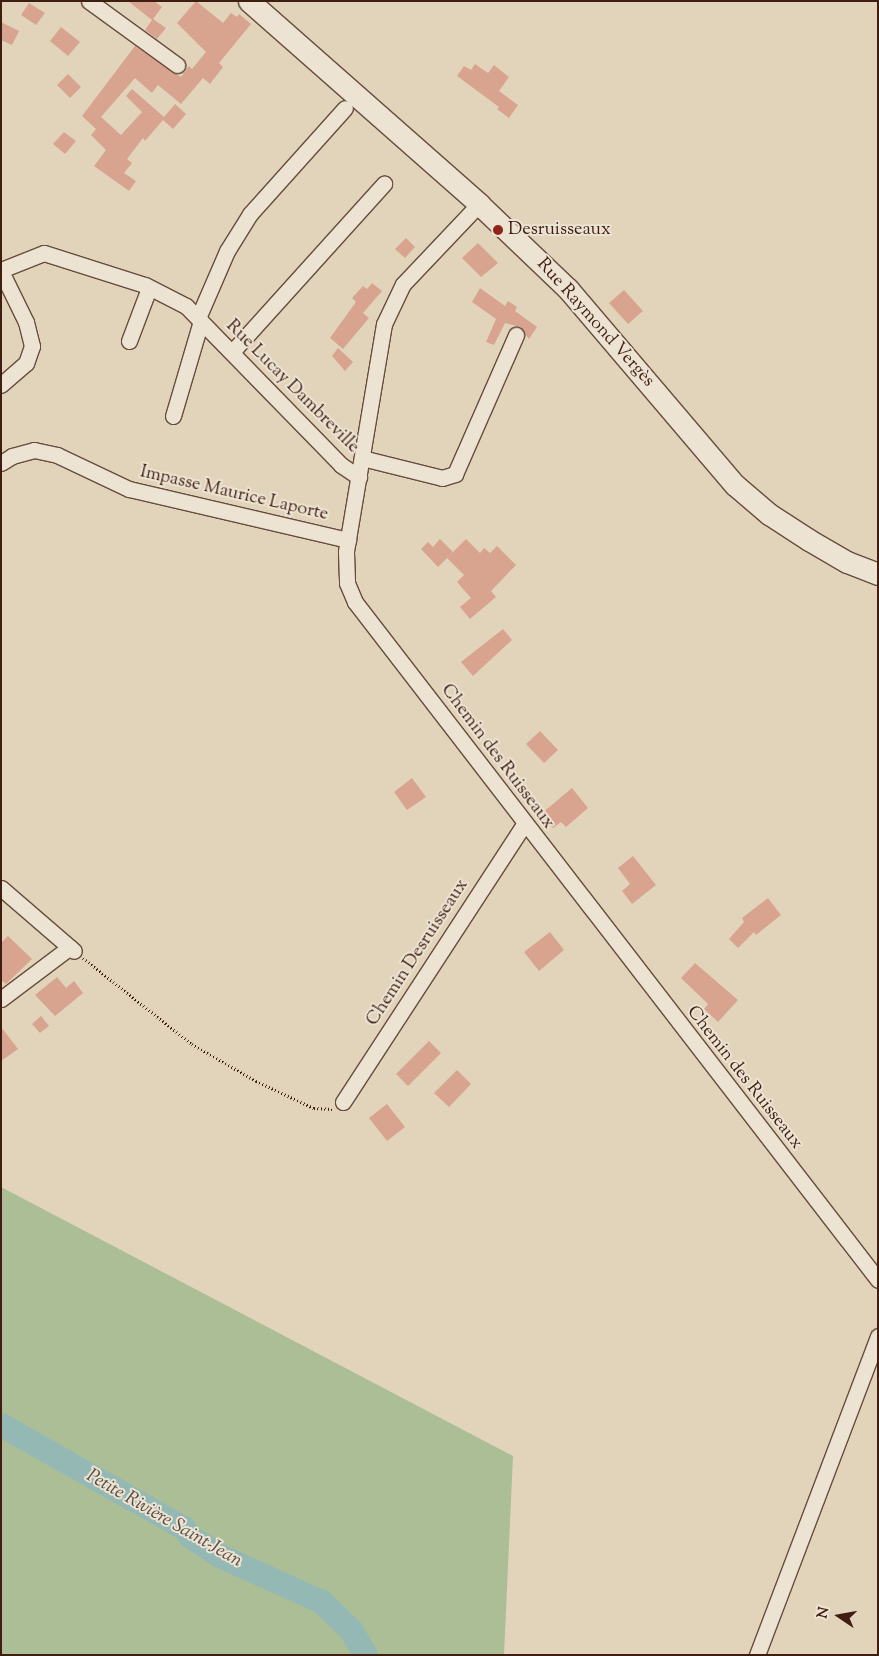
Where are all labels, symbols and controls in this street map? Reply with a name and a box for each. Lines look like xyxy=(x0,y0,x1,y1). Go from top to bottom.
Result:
place label: Desruisseaux xyxy=(508,219,611,241)
marker: Desruisseaux xyxy=(492,224,504,236)
street label: Rue Raymond Vergès xyxy=(531,254,659,392)
street label: Rue Lucay Dambreville xyxy=(221,316,363,458)
street label: Impasse Maurice Laporte xyxy=(138,462,330,526)
street label: Chemin des Ruisseaux xyxy=(435,680,559,834)
street label: Chemin Desruisseaux xyxy=(363,876,473,1030)
street label: Chemin des Ruisseaux xyxy=(681,1002,807,1154)
water label: Petite Rivière Saint-Jean xyxy=(82,1465,246,1573)
north arrow xyxy=(814,1591,864,1641)
text: N xyxy=(813,1605,835,1620)

